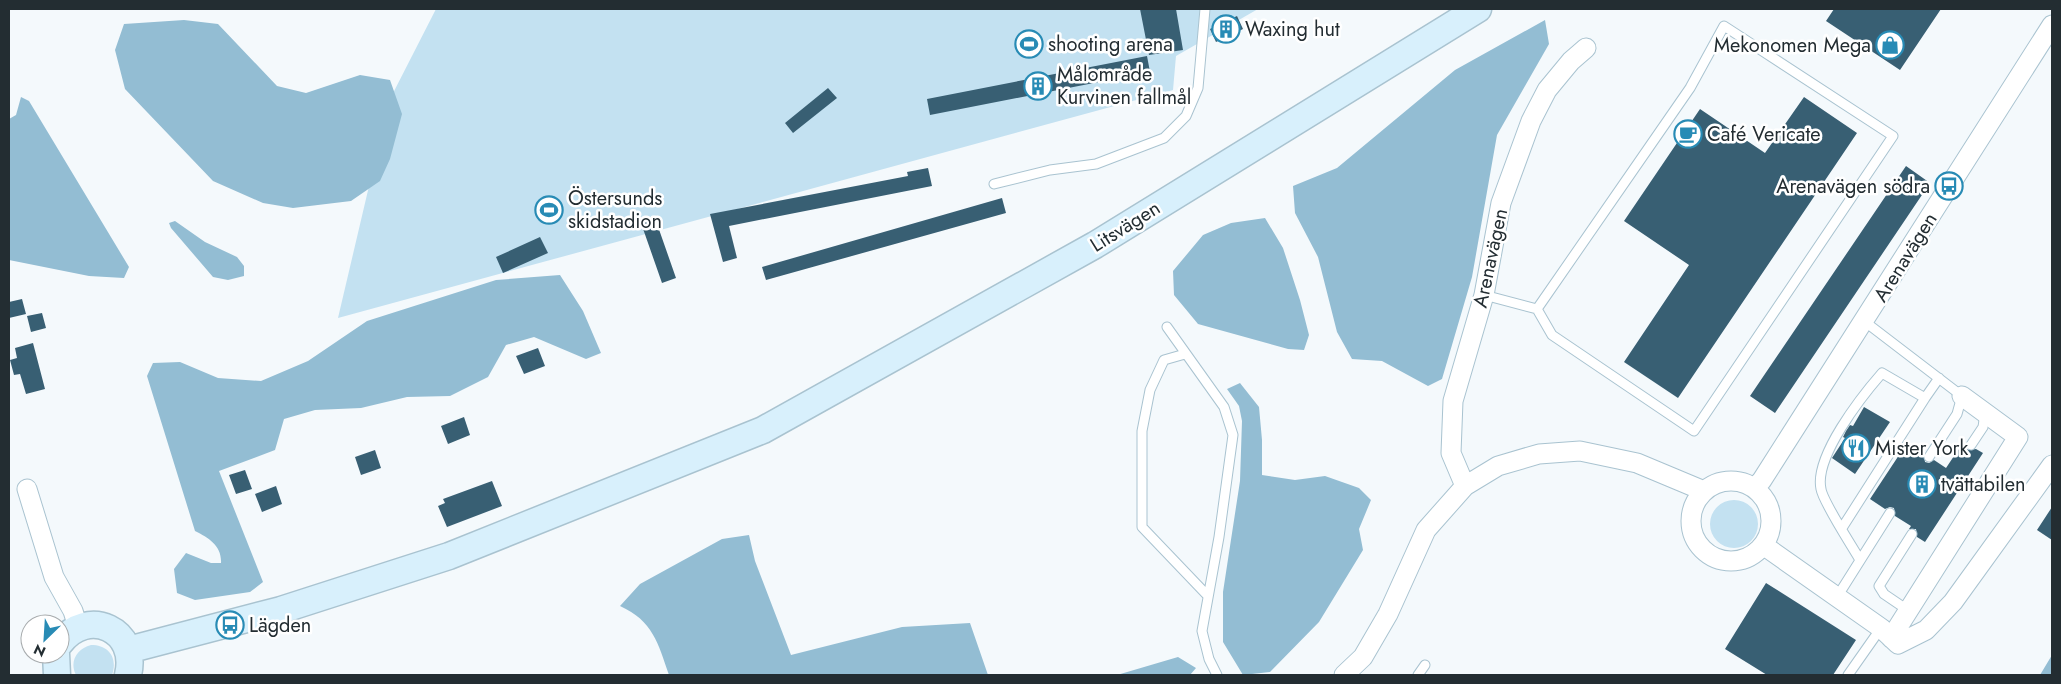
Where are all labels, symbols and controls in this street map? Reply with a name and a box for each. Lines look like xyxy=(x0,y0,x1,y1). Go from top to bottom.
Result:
building icon: Waxing hut xyxy=(1211,14,1241,44)
place label: Waxing hut xyxy=(1245,15,1340,44)
sports icon: shooting arena xyxy=(1014,29,1044,59)
place label: shooting arena xyxy=(1048,30,1173,59)
shop icon: Mekonomen Mega xyxy=(1875,30,1905,60)
place label: Mekonomen Mega xyxy=(1714,31,1871,60)
place label: Målområde Kurvinen fallmål xyxy=(1057,60,1191,112)
building icon: Målområde Kurvinen fallmål xyxy=(1023,71,1053,101)
cafe icon: Café Vericate xyxy=(1673,119,1703,149)
place label: Café Vericate xyxy=(1707,120,1821,149)
bus stop icon: Arenavägen södra xyxy=(1934,171,1964,201)
place label: Arenavägen södra xyxy=(1776,172,1930,201)
place label: Östersunds skidstadion xyxy=(568,184,662,236)
street label: Litsvägen xyxy=(1085,194,1166,259)
sports icon: Östersunds skidstadion xyxy=(534,195,564,225)
street label: Arenavägen xyxy=(1466,206,1515,310)
street label: Arenavägen xyxy=(1866,207,1944,308)
restaurant icon: Mister York xyxy=(1841,433,1871,463)
place label: Mister York xyxy=(1875,434,1968,463)
building icon: tvättabilen xyxy=(1907,469,1937,499)
place label: tvättabilen xyxy=(1941,470,2026,499)
bus stop icon: Lägden xyxy=(215,610,245,640)
place label: Lägden xyxy=(249,611,311,640)
north arrow xyxy=(20,614,70,664)
text: N xyxy=(30,639,49,662)

